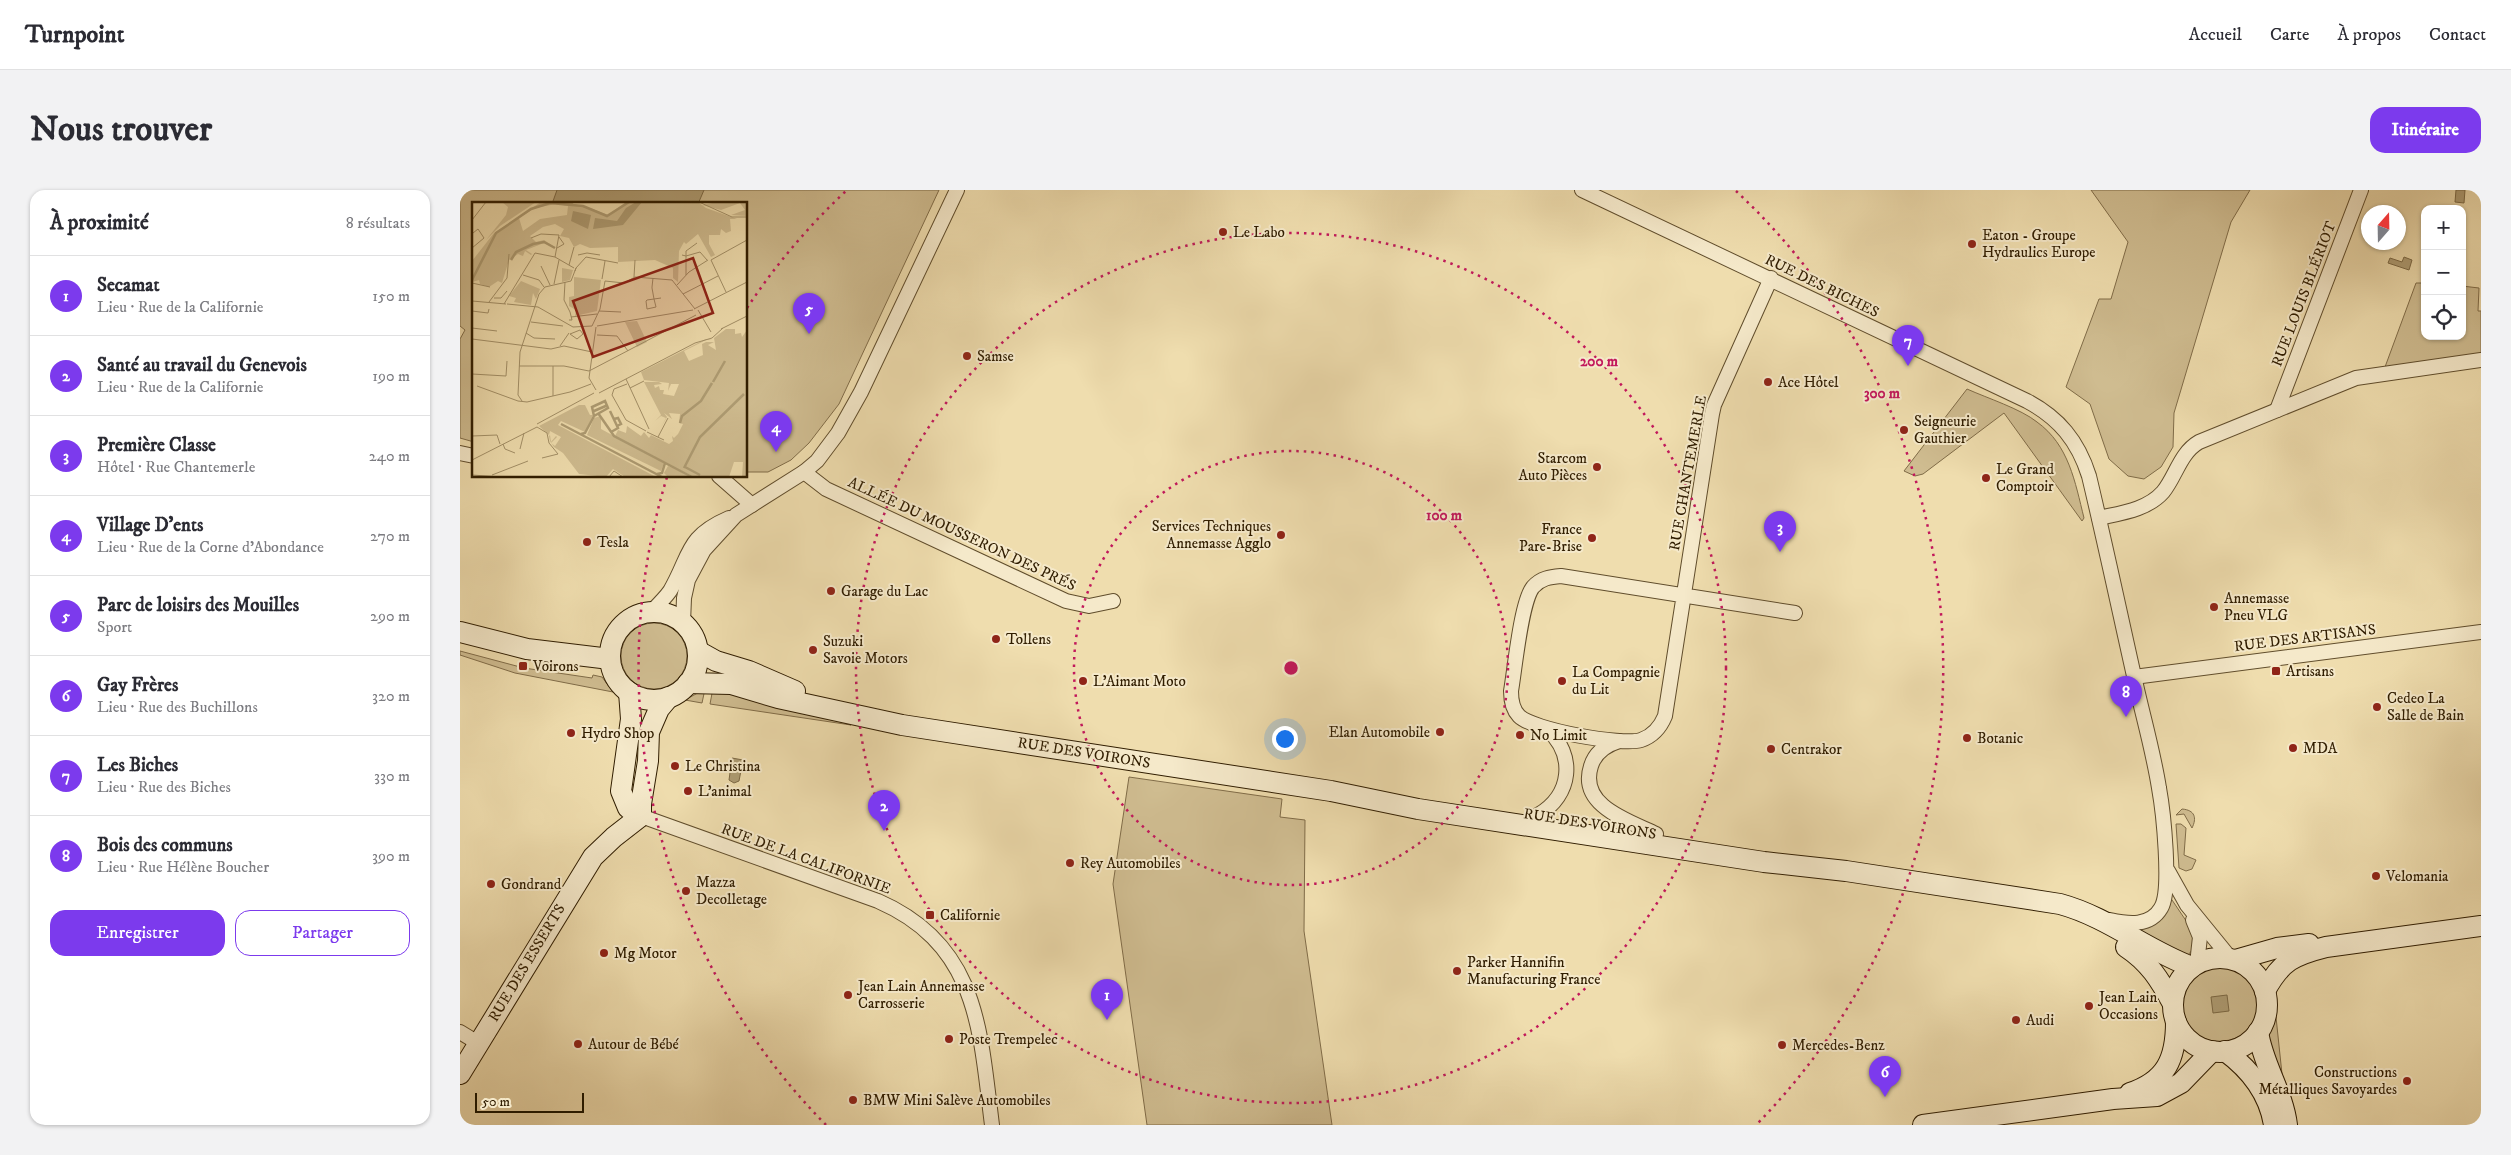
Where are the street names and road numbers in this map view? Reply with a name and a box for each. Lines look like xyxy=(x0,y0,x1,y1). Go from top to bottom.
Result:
street label: RUE LOUIS BLÉRIOT xyxy=(2267,218,2341,369)
street label: RUE DES BICHES xyxy=(1762,250,1882,322)
street label: RUE CHANTEMERLE xyxy=(1665,394,1711,552)
street label: ALLÉE DU MOUSSERON DES PRÉS xyxy=(845,473,1079,595)
street label: RUE DES ARTISANS xyxy=(2233,620,2377,656)
street label: RUE DES VOIRONS xyxy=(1016,733,1152,773)
street label: RUE DES VOIRONS xyxy=(1522,804,1658,844)
street label: RUE DE LA CALIFORNIE xyxy=(719,819,894,899)
street label: RUE DES ESSERTS xyxy=(484,901,570,1025)

